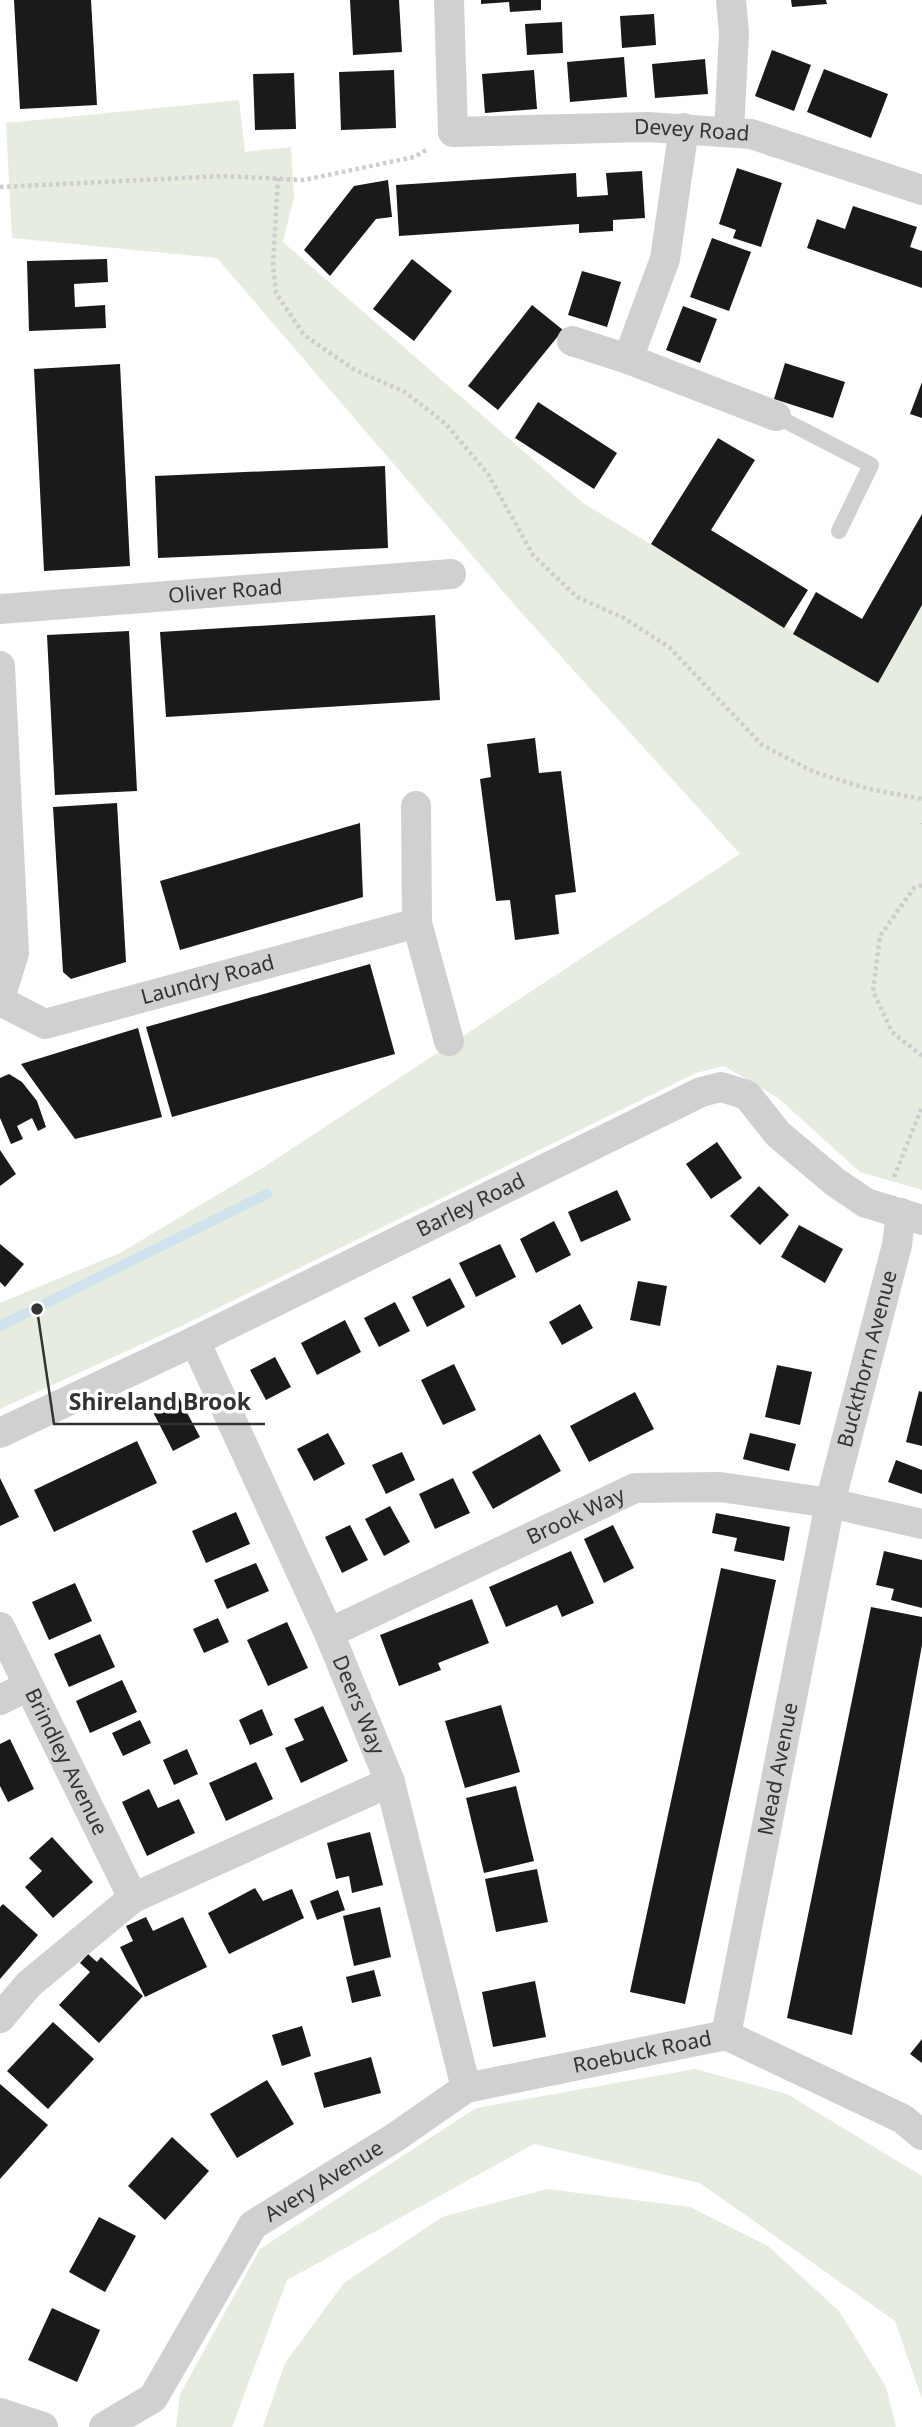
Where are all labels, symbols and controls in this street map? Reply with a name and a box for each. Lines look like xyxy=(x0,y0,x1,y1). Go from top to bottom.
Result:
street label: Devey Road xyxy=(634,112,750,147)
street label: Oliver Road xyxy=(167,572,283,609)
street label: Laundry Road xyxy=(138,947,277,1010)
street label: Barley Road xyxy=(411,1166,529,1243)
street label: Buckthorn Avenue xyxy=(830,1267,903,1450)
callout: Shireland Brook xyxy=(54,1380,265,1424)
text: Shireland Brook xyxy=(69,1385,252,1417)
street label: Brook Way xyxy=(522,1480,629,1550)
street label: Deers Way xyxy=(327,1651,392,1759)
street label: Brindley Avenue xyxy=(19,1683,115,1839)
street label: Mead Avenue xyxy=(750,1700,804,1838)
street label: Roebuck Road xyxy=(570,2023,714,2079)
street label: Avery Avenue xyxy=(259,2133,388,2228)

